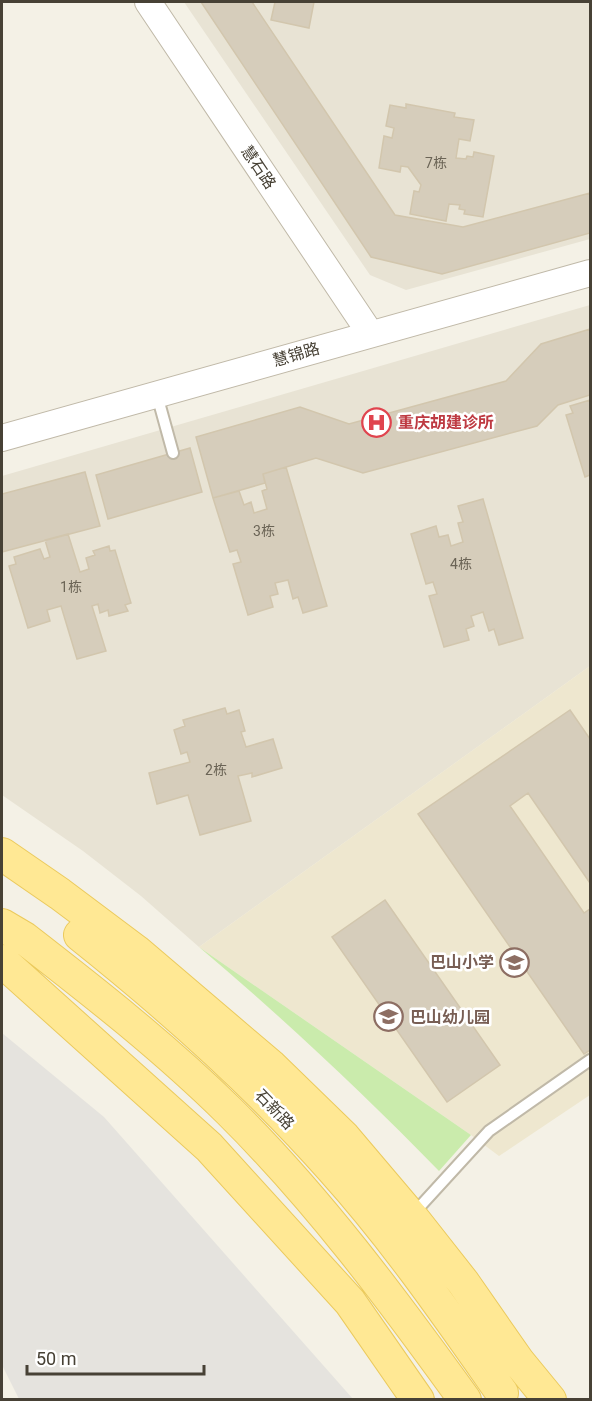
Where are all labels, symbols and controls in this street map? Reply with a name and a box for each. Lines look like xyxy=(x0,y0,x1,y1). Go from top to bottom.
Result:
street label: 慧石路 xyxy=(237,142,280,192)
house number: 7栋 xyxy=(425,155,447,171)
street label: 慧锦路 xyxy=(270,339,322,370)
hospital icon: 重庆胡建诊所 xyxy=(361,406,393,438)
place label: 重庆胡建诊所 xyxy=(398,413,494,432)
house number: 3栋 xyxy=(253,523,275,539)
house number: 4栋 xyxy=(450,556,472,572)
house number: 1栋 xyxy=(60,579,82,595)
house number: 2栋 xyxy=(205,762,227,778)
school or university icon: 巴山小学 xyxy=(499,946,531,978)
place label: 巴山小学 xyxy=(430,953,494,972)
school or university icon: 巴山幼儿园 xyxy=(373,1001,405,1033)
place label: 巴山幼儿园 xyxy=(410,1008,490,1027)
street label: 石新路 xyxy=(251,1085,298,1133)
scale bar xyxy=(27,1338,204,1376)
text: 50 m xyxy=(36,1348,76,1369)

